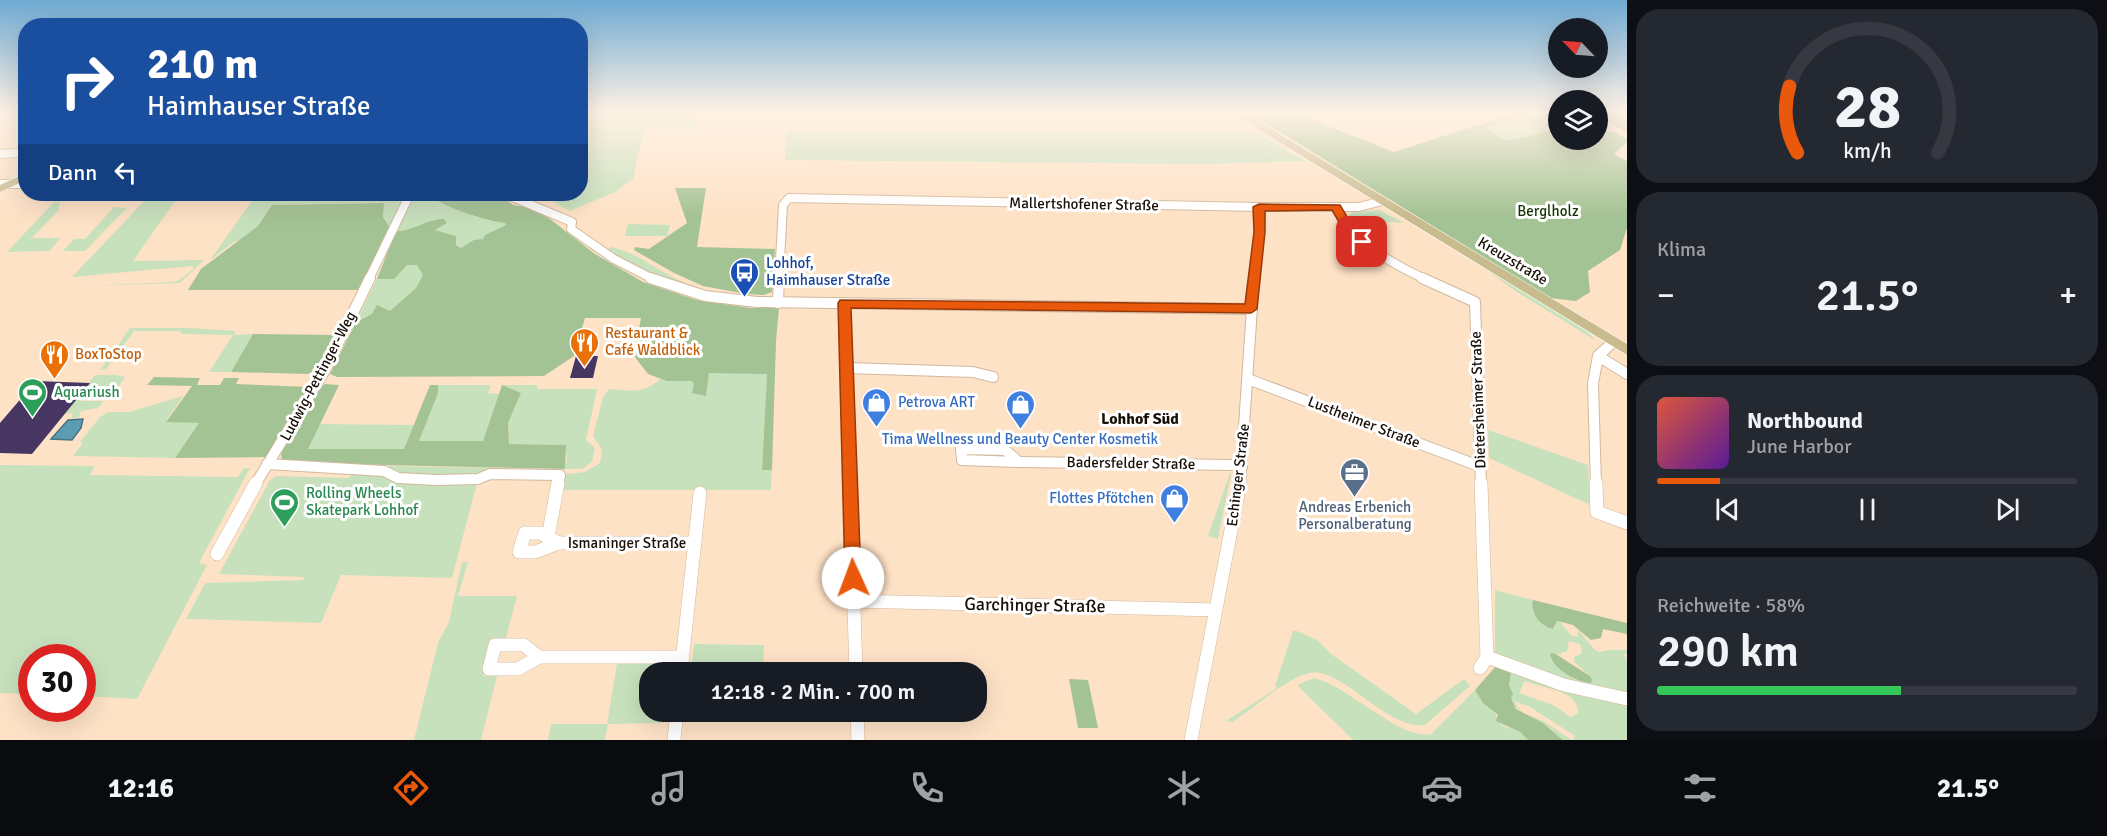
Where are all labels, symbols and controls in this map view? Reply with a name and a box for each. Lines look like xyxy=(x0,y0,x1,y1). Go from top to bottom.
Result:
north arrow xyxy=(1548,18,1608,78)
map controls xyxy=(1548,18,1608,150)
text: 210 m xyxy=(147,39,258,90)
icon: right xyxy=(48,42,126,120)
text: 28 xyxy=(1833,68,1901,145)
text: Haimhauser Straße xyxy=(147,90,370,123)
button: layers xyxy=(1548,90,1608,150)
text: km/h xyxy=(1843,138,1891,164)
icon: left xyxy=(109,156,142,189)
text: Dann xyxy=(48,159,97,186)
street label: Mallertshofener Straße xyxy=(1009,194,1159,214)
park label: Berglholz xyxy=(1517,202,1579,220)
pin xyxy=(1336,216,1387,267)
icon: arrive xyxy=(1345,225,1378,258)
street label: Kreuzstraße xyxy=(1475,233,1551,289)
text: Klima xyxy=(1657,237,1706,262)
place label: Lohhof, Haimhauser Straße xyxy=(766,254,890,289)
bus stop icon: Lohhof, Haimhauser Straße xyxy=(729,256,761,298)
text: 21.5° xyxy=(1816,268,1918,323)
text: − xyxy=(1657,275,1675,316)
text: + xyxy=(2059,275,2077,316)
street label: Ludwig-Pettinger-Weg xyxy=(276,308,360,444)
place label: Restaurant & Café Waldblick xyxy=(605,324,701,359)
restaurant icon: Restaurant & Café Waldblick xyxy=(568,326,600,368)
street label: Dietersheimer Straße xyxy=(1467,331,1489,469)
restaurant icon: BoxToStop xyxy=(38,338,70,380)
place label: BoxToStop xyxy=(75,345,142,363)
sports icon: Aquariush xyxy=(17,376,49,418)
place label: Aquariush xyxy=(54,383,120,401)
shop icon: Petrova ART xyxy=(861,386,893,428)
shop icon: Tima Wellness und Beauty Center Kosmetik xyxy=(1004,388,1036,430)
street label: Lustheimer Straße xyxy=(1305,392,1423,452)
place label: Petrova ART xyxy=(898,393,975,411)
text: Northbound xyxy=(1747,407,1863,434)
district label: Lohhof Süd xyxy=(1101,409,1179,429)
street label: Echinger Straße xyxy=(1223,423,1253,527)
place label: Tima Wellness und Beauty Center Kosmetik xyxy=(882,430,1158,448)
text: June Harbor xyxy=(1747,434,1852,459)
street label: Badersfelder Straße xyxy=(1067,453,1195,473)
office icon: Andreas Erbenich Personalberatung xyxy=(1339,456,1371,498)
shop icon: Flottes Pfötchen xyxy=(1159,482,1191,524)
place label: Rolling Wheels Skatepark Lohhof xyxy=(306,484,419,519)
sports icon: Rolling Wheels Skatepark Lohhof xyxy=(269,486,301,528)
place label: Flottes Pfötchen xyxy=(1049,489,1154,507)
icon: previous xyxy=(1711,493,1744,526)
icon: pause xyxy=(1851,493,1884,526)
icon: next xyxy=(1991,493,2024,526)
place label: Andreas Erbenich Personalberatung xyxy=(1298,498,1412,533)
street label: Ismaninger Straße xyxy=(568,534,686,552)
position arrow xyxy=(821,546,885,610)
street label: Garchinger Straße xyxy=(964,593,1106,617)
text: Reichweite · 58% xyxy=(1657,593,1805,618)
text: 290 km xyxy=(1657,624,1799,679)
speed limit sign: 30 xyxy=(18,644,96,722)
text: 12:18 · 2 Min. · 700 m xyxy=(711,678,915,705)
icon: directions xyxy=(390,767,432,809)
icon: music xyxy=(648,767,690,809)
icon: phone xyxy=(906,767,948,809)
icon: climate xyxy=(1163,767,1205,809)
icon: car xyxy=(1421,767,1463,809)
icon: filters xyxy=(1679,767,1721,809)
text: 12:16 xyxy=(108,772,174,805)
text: 21.5° xyxy=(1937,772,1999,805)

